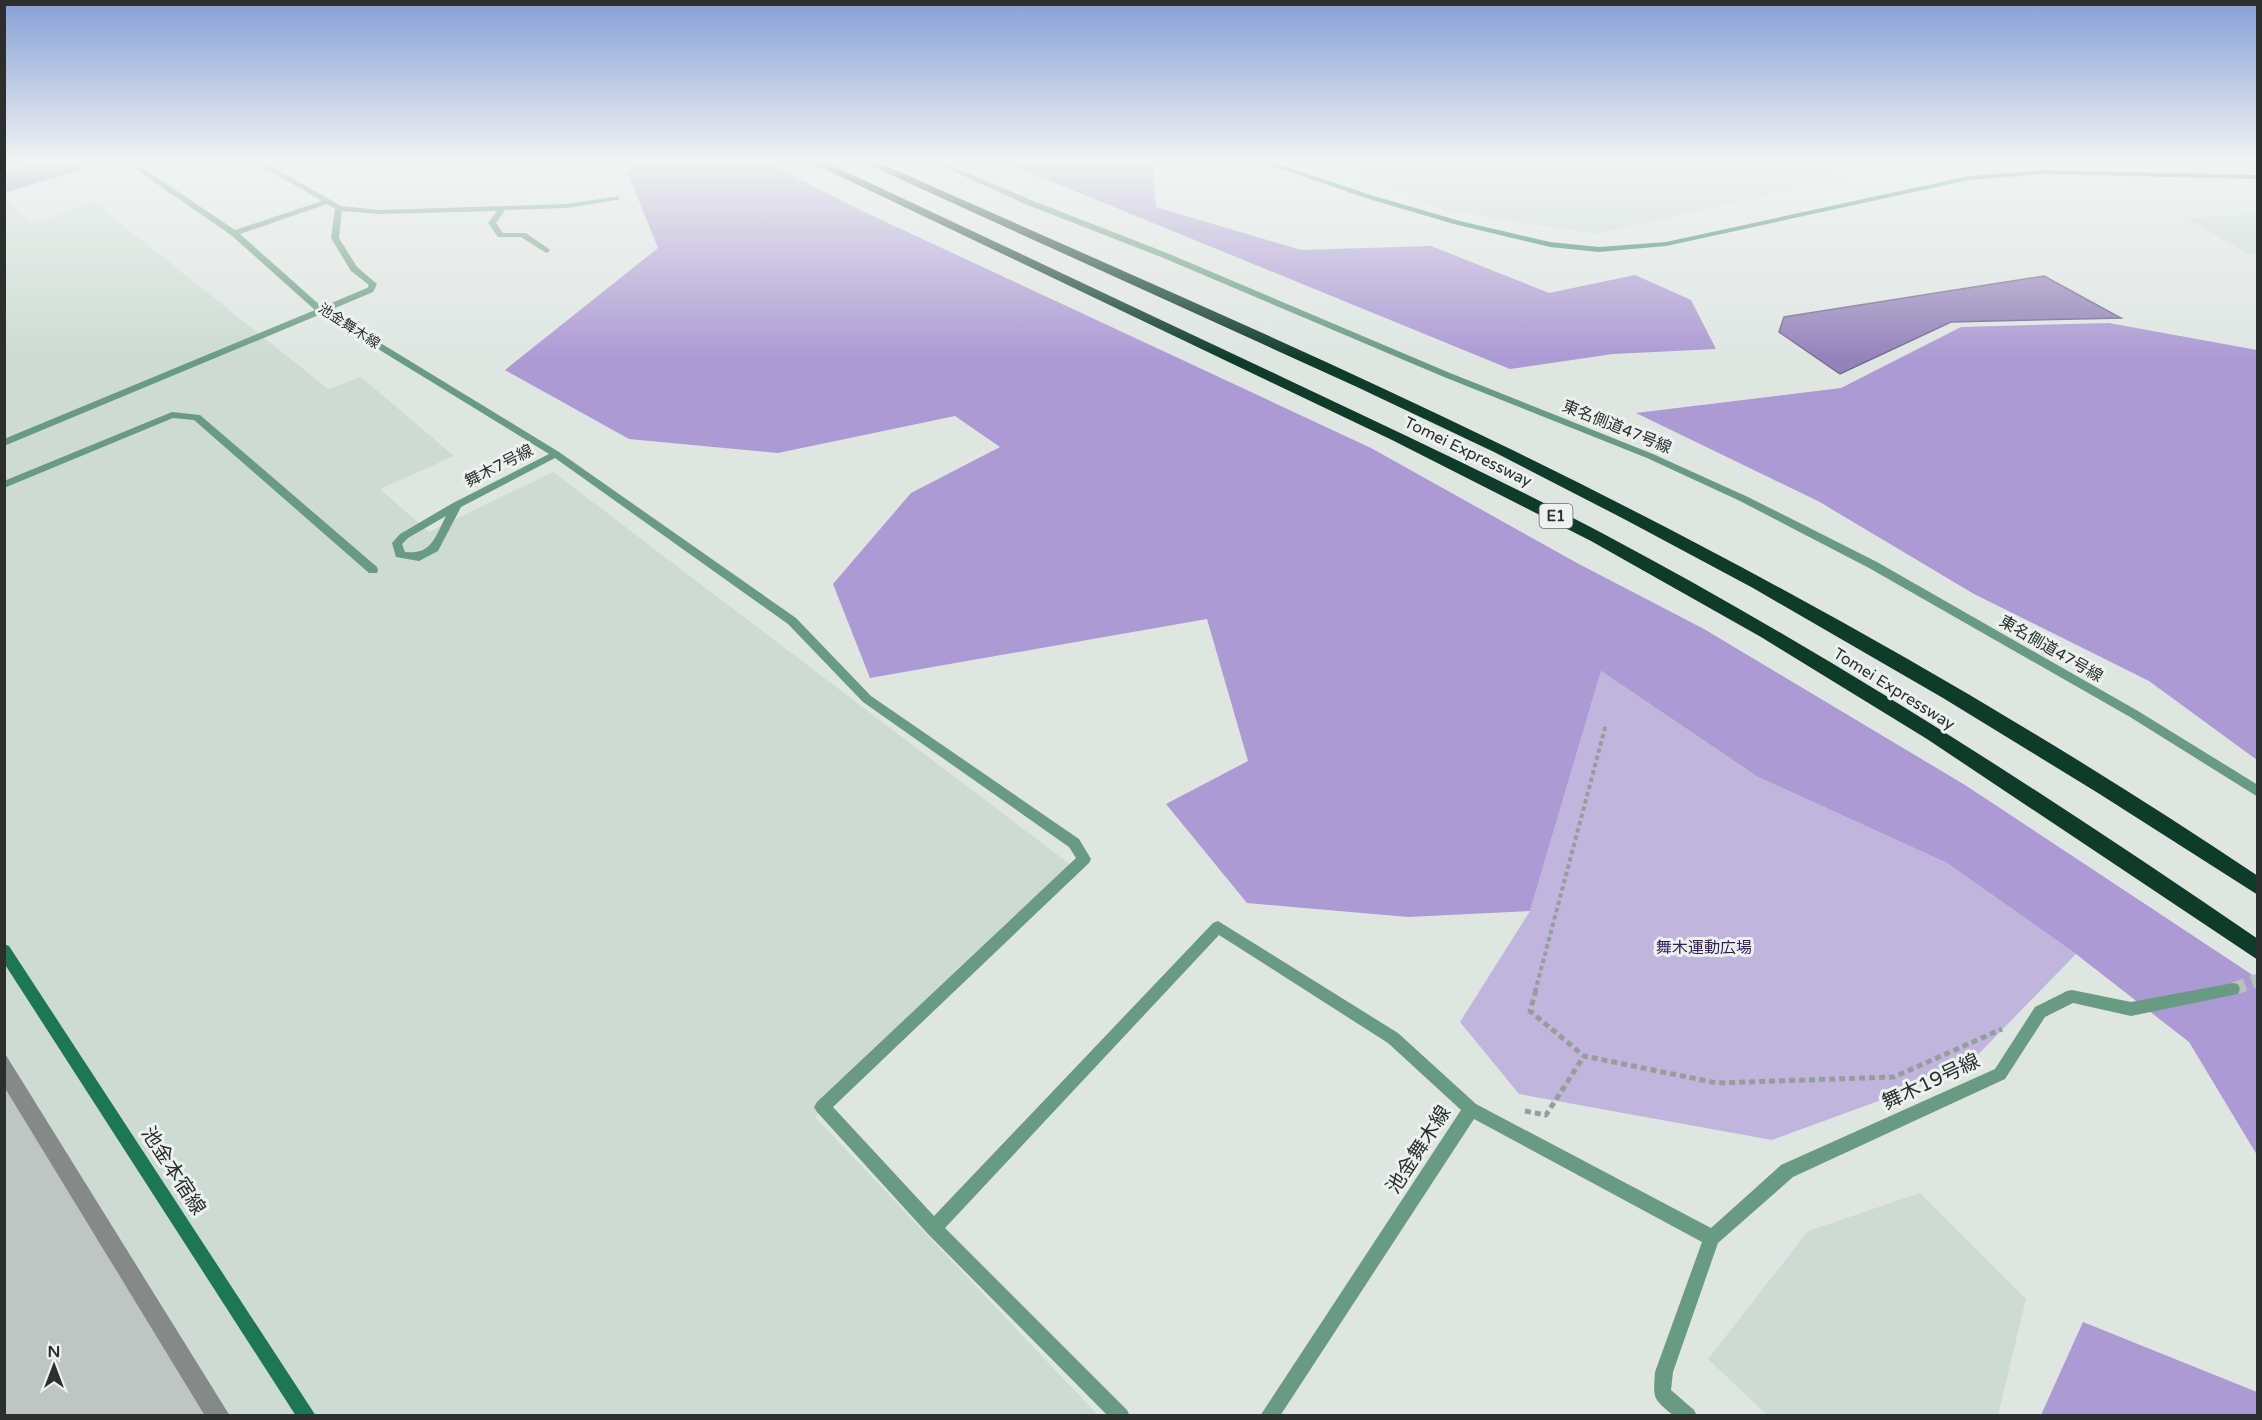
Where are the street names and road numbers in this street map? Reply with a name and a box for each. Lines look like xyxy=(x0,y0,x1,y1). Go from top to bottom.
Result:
street label: 池金舞木線 xyxy=(315,300,383,352)
street label: 東名側道47号線 xyxy=(1559,396,1675,458)
street label: Tomei Expressway xyxy=(1401,412,1535,492)
street label: 舞木7号線 xyxy=(461,440,537,492)
road number: E1 xyxy=(1540,504,1572,528)
street label: 東名側道47号線 xyxy=(1996,611,2106,687)
street label: Tomei Expressway xyxy=(1830,644,1959,735)
street label: 舞木19号線 xyxy=(1878,1049,1984,1115)
street label: 池金舞木線 xyxy=(1382,1102,1456,1198)
street label: 池金本宿線 xyxy=(136,1123,210,1219)

